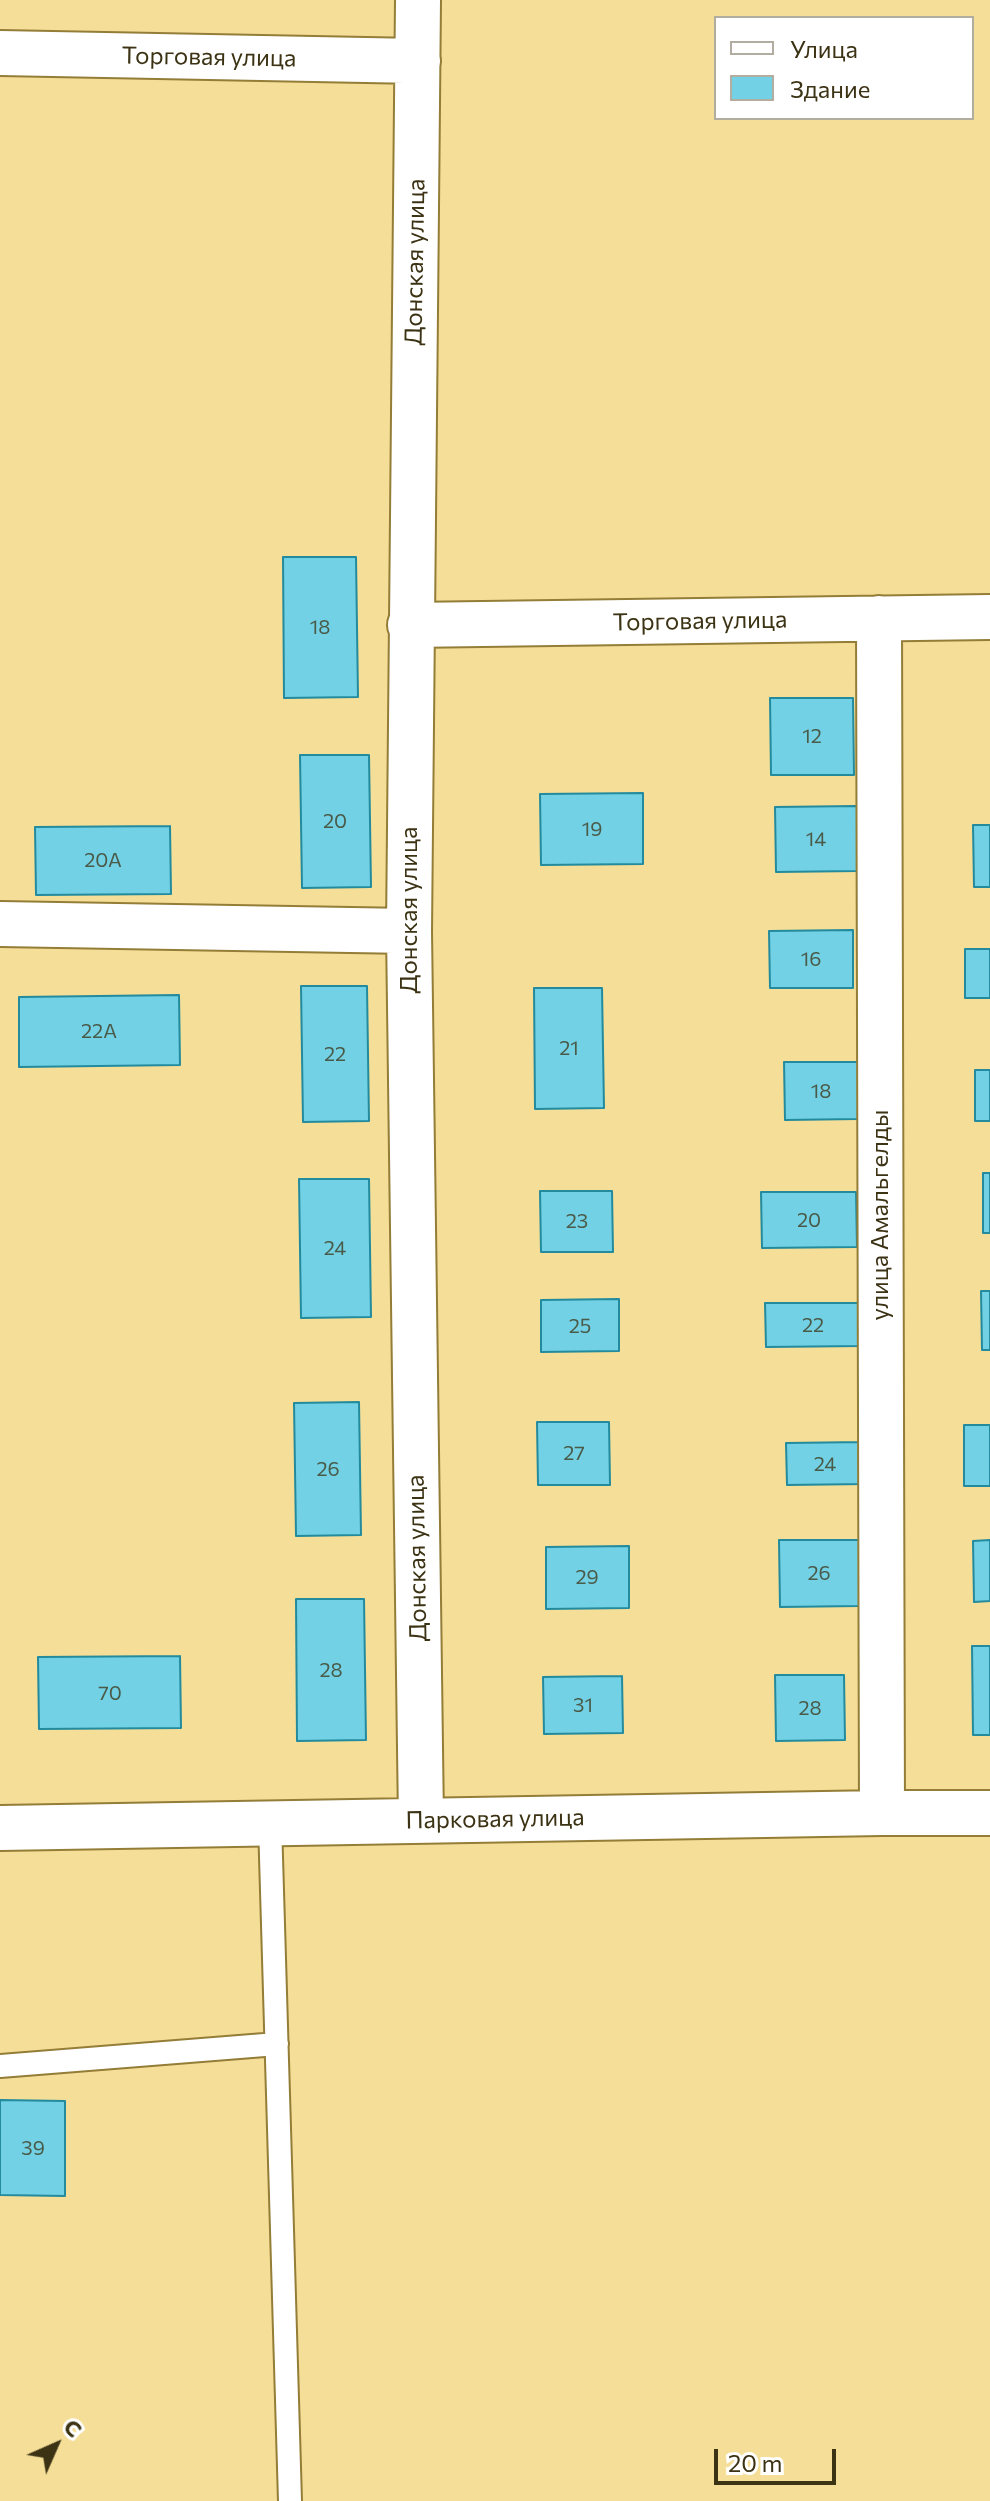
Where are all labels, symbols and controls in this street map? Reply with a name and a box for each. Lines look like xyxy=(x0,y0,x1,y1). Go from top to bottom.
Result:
legend xyxy=(714,16,974,120)
text: Улица xyxy=(790,34,858,63)
street label: Торговая улица xyxy=(121,41,297,73)
text: Здание xyxy=(790,74,870,103)
street label: Донская улица xyxy=(399,178,431,346)
street label: Торговая улица xyxy=(612,605,788,637)
house number: 18 xyxy=(310,615,330,639)
house number: 12 xyxy=(802,724,822,748)
house number: 20 xyxy=(323,809,347,833)
house number: 19 xyxy=(582,817,602,841)
street label: Донская улица xyxy=(395,827,423,993)
house number: 14 xyxy=(806,827,826,851)
house number: 20А xyxy=(84,848,122,872)
house number: 16 xyxy=(801,947,821,971)
house number: 22А xyxy=(81,1019,117,1043)
house number: 21 xyxy=(559,1036,579,1060)
house number: 22 xyxy=(324,1042,346,1066)
house number: 18 xyxy=(811,1079,831,1103)
street label: улица Амальгелды xyxy=(866,1110,894,1320)
house number: 20 xyxy=(797,1208,821,1232)
house number: 23 xyxy=(566,1209,588,1233)
house number: 24 xyxy=(324,1236,346,1260)
house number: 22 xyxy=(802,1313,824,1337)
house number: 25 xyxy=(569,1314,591,1338)
house number: 27 xyxy=(563,1441,585,1465)
house number: 24 xyxy=(814,1452,836,1476)
house number: 26 xyxy=(316,1457,340,1481)
street label: Донская улица xyxy=(401,1474,433,1642)
house number: 26 xyxy=(807,1561,831,1585)
house number: 29 xyxy=(575,1565,599,1589)
house number: 28 xyxy=(319,1658,343,1682)
house number: 70 xyxy=(98,1681,122,1705)
house number: 31 xyxy=(573,1693,593,1717)
house number: 28 xyxy=(798,1696,822,1720)
street label: Парковая улица xyxy=(405,1803,585,1835)
house number: 39 xyxy=(21,2136,45,2160)
north arrow xyxy=(16,2405,96,2485)
text: С xyxy=(58,2413,88,2443)
scale bar xyxy=(718,2433,840,2483)
text: 20 m xyxy=(728,2448,782,2477)

